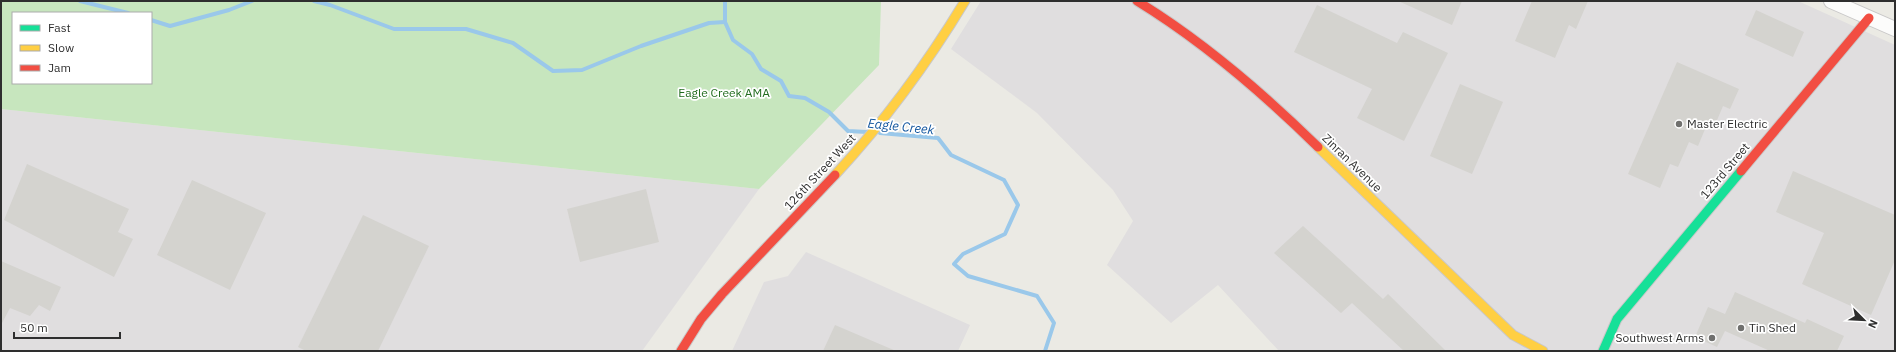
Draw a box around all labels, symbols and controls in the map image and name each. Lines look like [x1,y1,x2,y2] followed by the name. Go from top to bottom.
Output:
[12,12,152,84] legend
[48,20,71,35] text: Fast
[48,40,74,55] text: Slow
[48,60,71,75] text: Jam
[678,85,770,100] park label: Eagle Creek AMA
[867,115,935,138] water label: Eagle Creek
[1687,116,1767,131] place label: Master Electric
[1674,119,1684,129] marker: Master Electric
[1319,130,1386,195] street label: Zinran Avenue
[781,131,859,213] street label: 126th Street West
[1697,140,1752,202] street label: 123rd Street
[1844,300,1884,340] north arrow
[14,314,120,340] scale bar
[1865,318,1881,331] text: N
[20,320,48,335] text: 50 m
[1749,320,1796,335] place label: Tin Shed
[1736,323,1746,333] marker: Tin Shed
[1616,330,1704,345] place label: Southwest Arms
[1707,333,1717,343] marker: Southwest Arms

